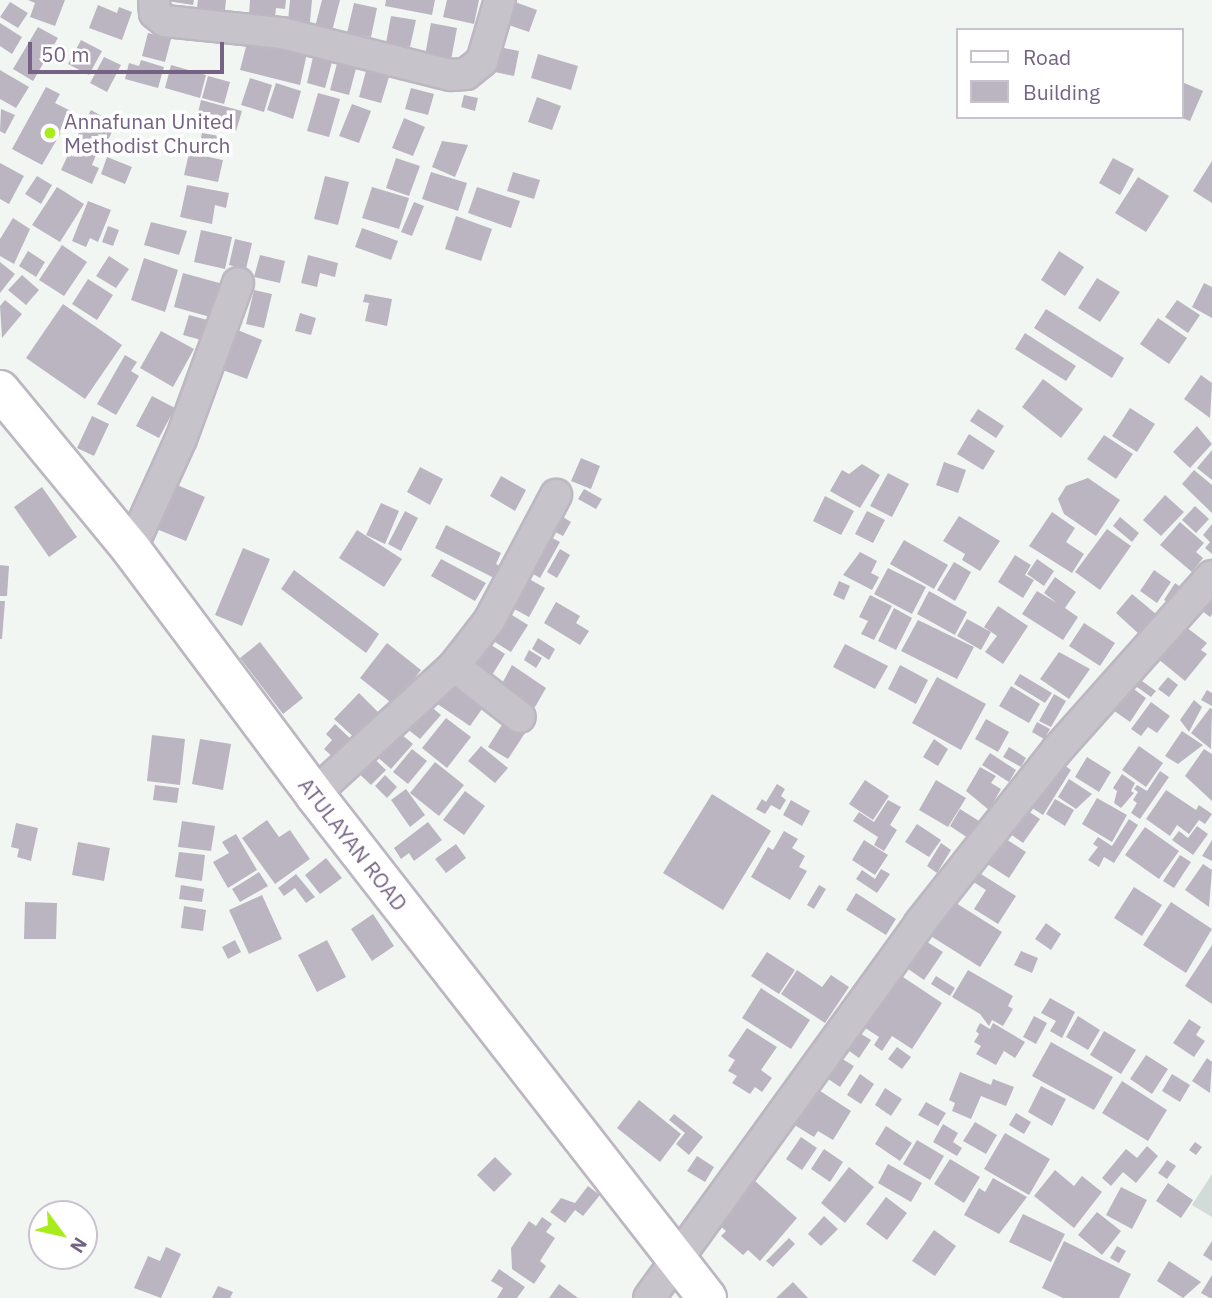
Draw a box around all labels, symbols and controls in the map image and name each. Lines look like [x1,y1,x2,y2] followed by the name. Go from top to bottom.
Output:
[32,28,228,72] scale bar
[956,28,1184,119] legend
[41,40,90,68] text: 50 m
[1023,43,1071,71] text: Road
[1023,78,1100,106] text: Building
[64,108,234,158] place label: Annafunan United Methodist Church
[42,125,58,141] marker: Annafunan United Methodist Church
[293,773,413,915] street label: ATULAYAN ROAD
[28,1200,98,1270] north arrow
[65,1233,93,1258] text: N

